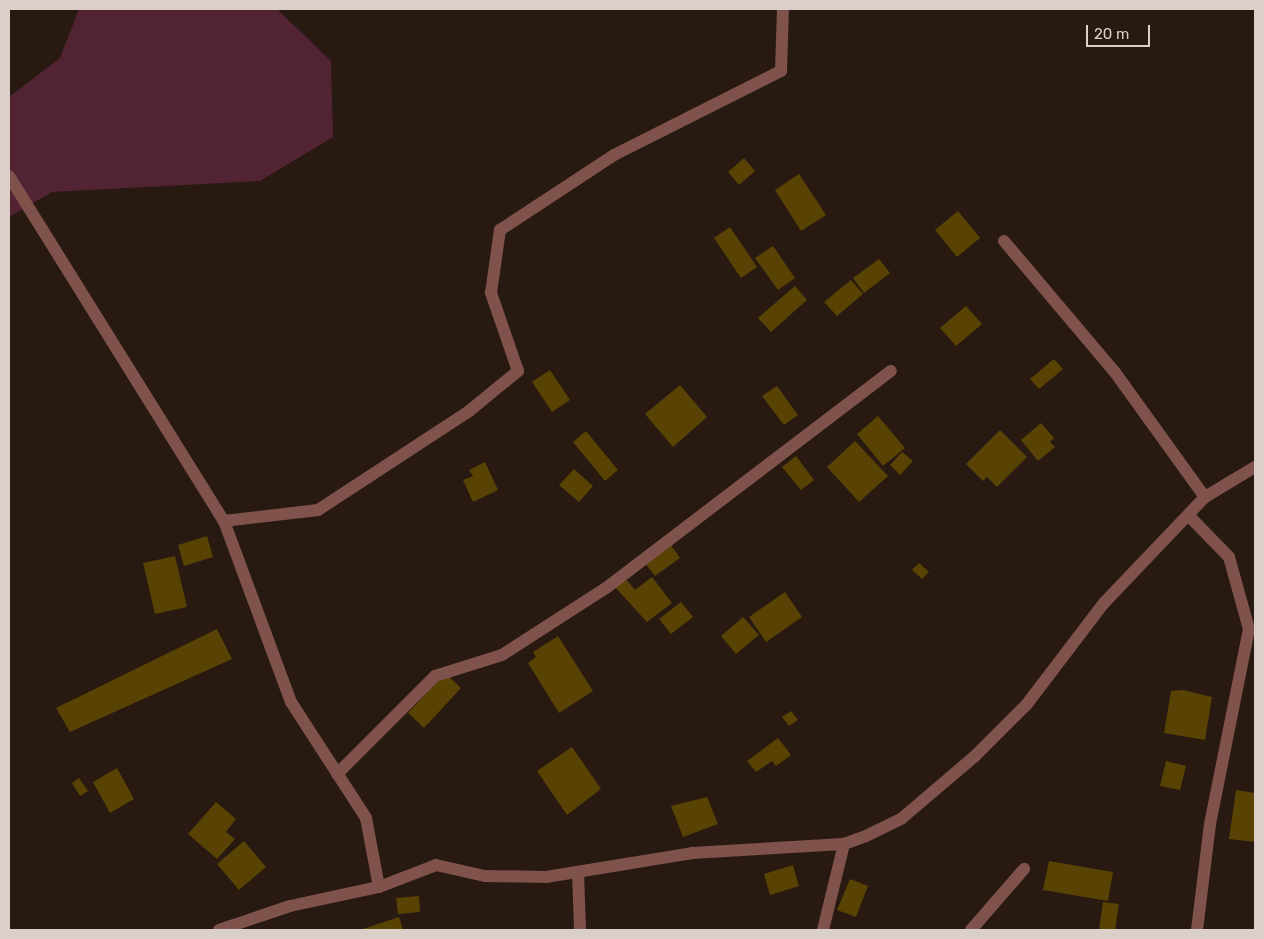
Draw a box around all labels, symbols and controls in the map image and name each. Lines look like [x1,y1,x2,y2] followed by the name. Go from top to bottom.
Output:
[1089,15,1153,47] scale bar
[1094,25,1129,43] text: 20 m

